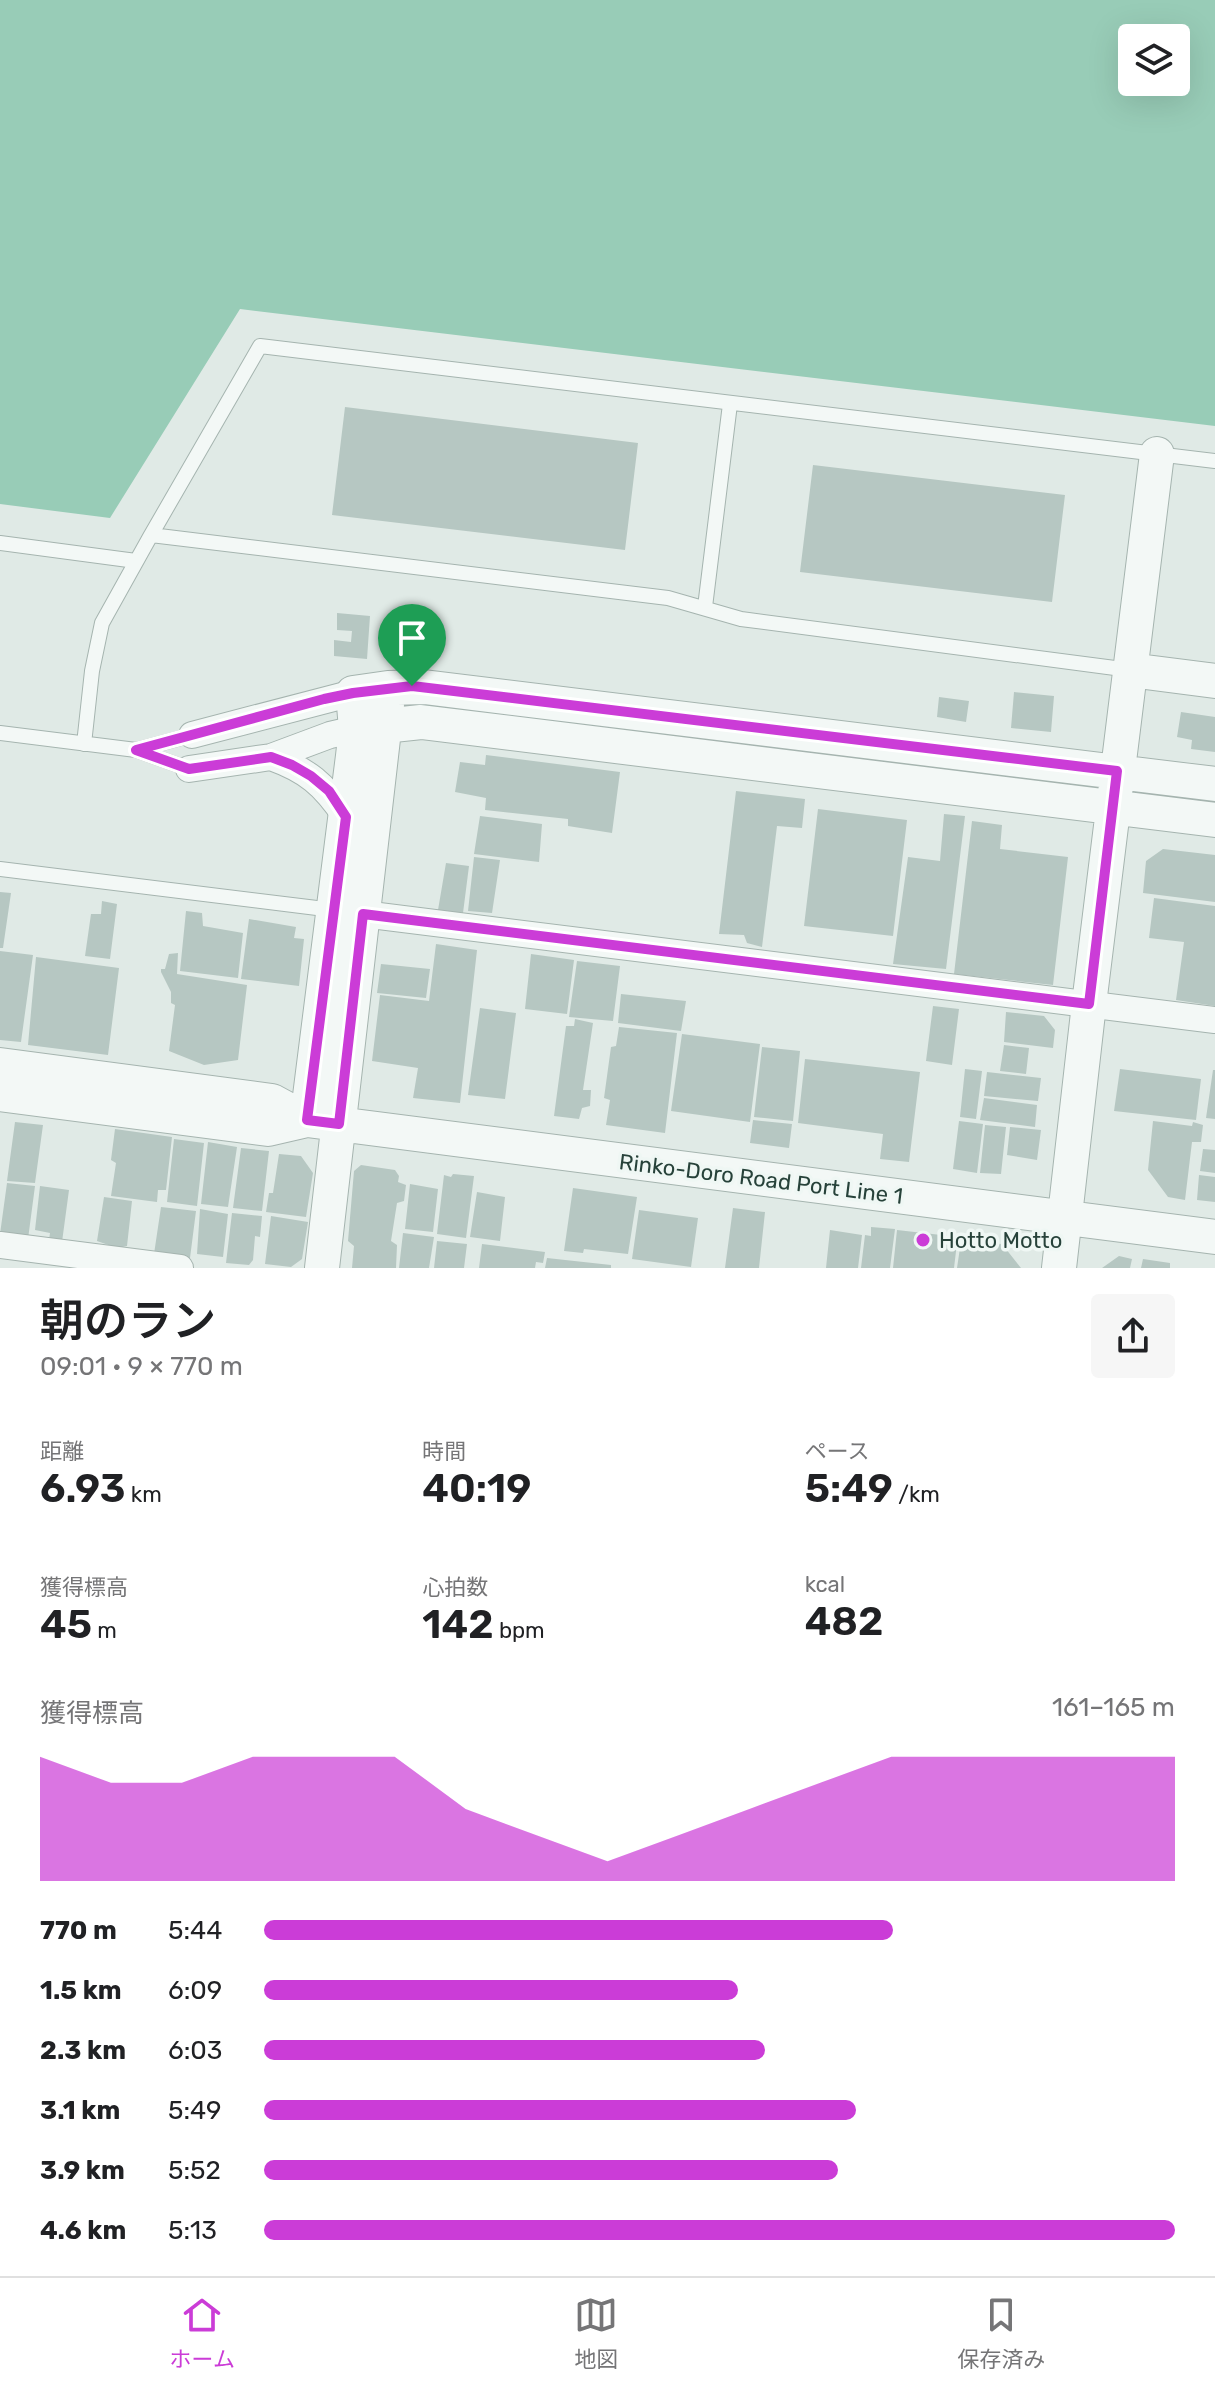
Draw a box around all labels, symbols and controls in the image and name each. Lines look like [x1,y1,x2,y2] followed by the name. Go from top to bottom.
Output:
[1118,24,1190,96] map controls
[1118,24,1190,96] button: layers
[378,604,446,686] pin
[390,616,434,660] icon: arrive
[618,1148,904,1210] street label: Rinko-Doro Road Port Line 1
[939,1227,1062,1254] place label: Hotto Motto
[914,1231,932,1249] marker: Hotto Motto
[1091,1294,1175,1378] button: share
[40,1295,216,1347] text: 朝のラン
[40,1351,243,1382] text: 09:01 · 9 × 770 m
[40,1438,84,1465] text: 距離
[422,1438,466,1465] text: 時間
[805,1438,870,1465] text: ペース
[40,1465,125,1512] text: 6.93
[422,1465,531,1512] text: 40:19
[805,1465,893,1512] text: 5:49
[125,1481,162,1508] text: km
[893,1481,940,1508] text: /km
[805,1571,845,1598] text: kcal
[40,1574,128,1601] text: 獲得標高
[422,1574,488,1601] text: 心拍数
[805,1598,883,1645] text: 482
[40,1601,92,1648] text: 45
[422,1601,494,1648] text: 142
[92,1617,117,1644] text: m
[494,1617,545,1644] text: bpm
[1052,1692,1175,1723] text: 161–165 m
[40,1698,144,1729] text: 獲得標高
[40,1915,117,1946] text: 770 m
[168,1915,222,1946] text: 5:44
[40,1975,122,2006] text: 1.5 km
[168,1975,222,2006] text: 6:09
[40,2035,126,2066] text: 2.3 km
[168,2035,222,2066] text: 6:03
[40,2095,120,2126] text: 3.1 km
[168,2095,221,2126] text: 5:49
[40,2155,125,2186] text: 3.9 km
[168,2155,221,2186] text: 5:52
[40,2215,126,2246] text: 4.6 km
[168,2215,217,2246] text: 5:13
[170,2293,235,2373] tab: ホーム
[574,2293,618,2373] tab: 地図
[957,2293,1045,2373] tab: 保存済み

